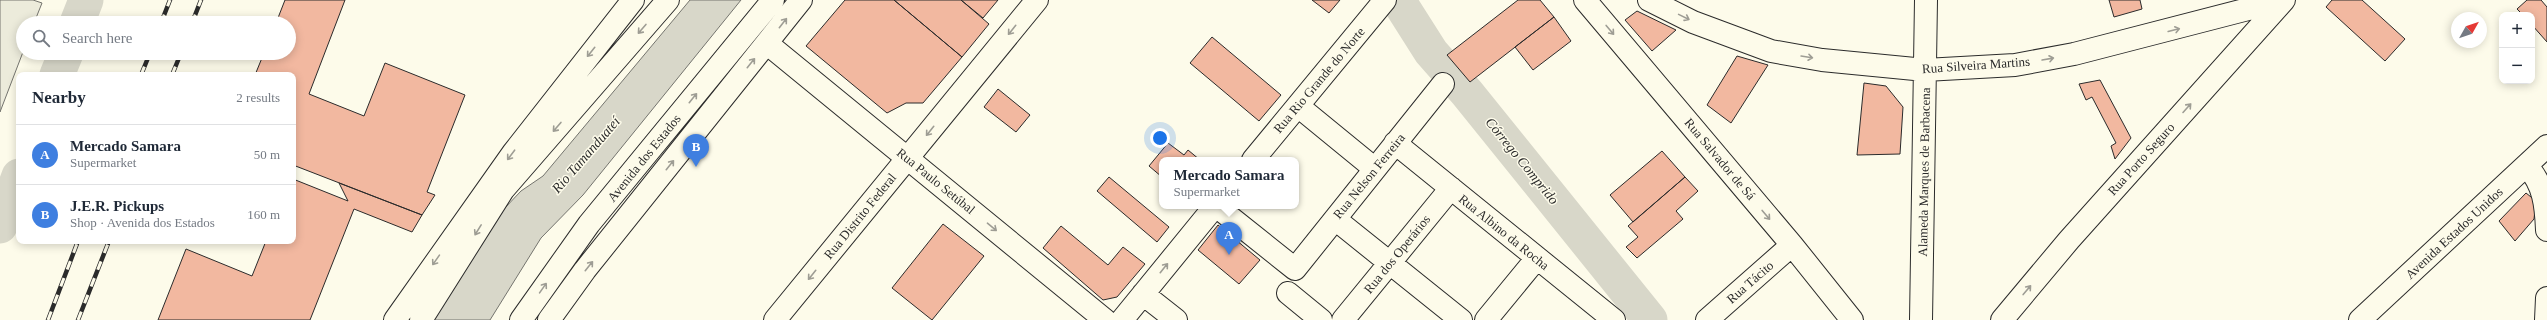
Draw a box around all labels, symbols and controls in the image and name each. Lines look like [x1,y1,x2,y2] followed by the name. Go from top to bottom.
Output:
[2451,12,2487,48] north arrow
[2499,12,2535,84] map controls
[2499,12,2535,48] button: +
[1678,14,1690,21] one-way arrow
[16,16,296,60] search box
[779,17,788,28] one-way arrow
[638,24,647,35] one-way arrow
[1270,24,1368,136] street label: Rua Rio Grande do Norte
[1606,24,1615,35] one-way arrow
[1008,25,1017,36] one-way arrow
[2168,25,2181,33] one-way arrow
[30,27,52,49] icon: search
[62,30,132,46] text: Search here
[587,47,596,58] one-way arrow
[2499,48,2535,84] button: −
[1800,53,1813,61] one-way arrow
[1921,54,2031,76] street label: Rua Silveira Martins
[2041,55,2054,63] one-way arrow
[747,58,756,69] one-way arrow
[1915,87,1933,257] street label: Alameda Marques de Barbacena
[32,88,86,107] text: Nearby
[236,90,280,105] text: 2 results
[688,93,697,104] one-way arrow
[2182,103,2191,113] one-way arrow
[604,111,684,205] street label: Avenida dos Estados
[548,113,624,197] water label: Rio Tamanduateí
[1482,115,1562,207] water label: Córrego Comprido
[1681,115,1759,203] street label: Rua Salvador de Sá
[2104,120,2178,198] street label: Rua Porto Seguro
[553,122,562,132] one-way arrow
[926,125,934,136] one-way arrow
[1150,128,1170,148] your location
[1330,130,1408,222] street label: Rua Nelson Ferreira
[683,134,709,167] pin: B
[70,138,181,154] text: Mercado Samara
[894,145,978,217] street label: Rua Paulo Setúbal
[40,147,50,162] text: A
[254,147,280,162] text: 50 m
[507,149,515,160] one-way arrow
[70,155,136,170] text: Supermarket
[1159,157,1299,209] popup
[666,159,674,170] one-way arrow
[1174,167,1284,183] text: Mercado Samara
[821,170,899,262] street label: Rua Distrito Federal
[1174,184,1240,199] text: Supermarket
[2402,184,2506,282] street label: Avenida Estados Unidos
[1456,191,1552,273] street label: Rua Albino da Rocha
[70,198,164,214] text: J.E.R. Pickups
[41,207,49,222] text: B
[247,207,280,222] text: 160 m
[1762,209,1771,220] one-way arrow
[1361,212,1433,296] street label: Rua dos Operários
[70,215,215,230] text: Shop · Avenida dos Estados
[1216,222,1242,255] pin: A
[987,223,998,231] one-way arrow
[473,224,481,236] one-way arrow
[432,255,440,266] one-way arrow
[1724,258,1776,306] street label: Rua Tácito
[584,260,593,271] one-way arrow
[1160,263,1169,274] one-way arrow
[808,269,817,280] one-way arrow
[539,283,547,294] one-way arrow
[2023,285,2032,295] one-way arrow

